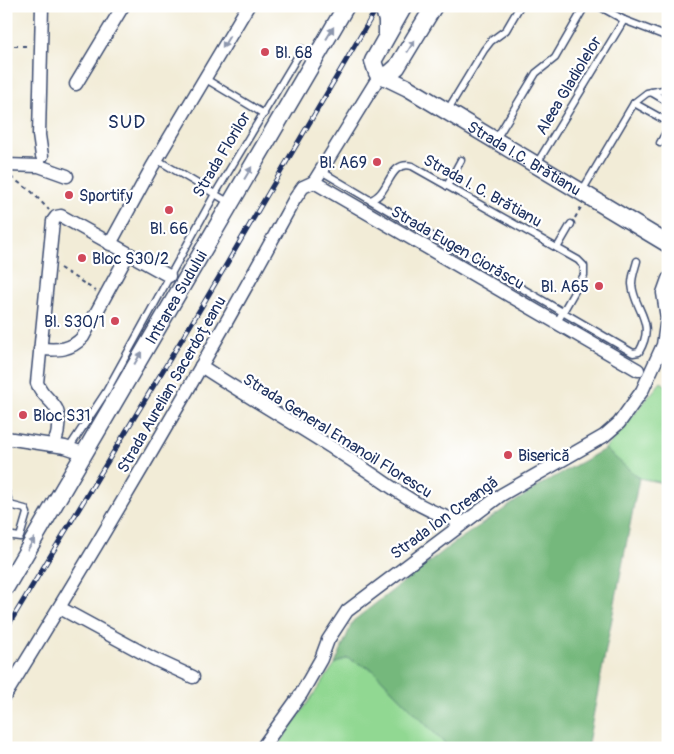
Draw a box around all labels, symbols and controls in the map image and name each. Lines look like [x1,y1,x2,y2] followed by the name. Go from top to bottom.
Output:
[326,27,335,40] one-way arrow
[532,32,606,139] street label: Aleea Gladiolelor
[221,36,230,49] one-way arrow
[406,39,415,52] one-way arrow
[275,43,312,63] place label: Bl. 68
[259,46,271,58] marker: Bl. 68
[188,108,255,201] street label: Strada Florilor
[108,110,146,134] district label: SUD
[463,117,584,200] street label: Strada I.C. Brătianu
[420,150,545,232] street label: Strada I. C. Brătianu
[319,153,367,173] place label: Bl. A69
[371,156,383,168] marker: Bl. A69
[243,167,252,180] one-way arrow
[79,186,133,206] place label: Sportify
[63,189,75,201] marker: Sportify
[387,202,528,294] street label: Strada Eugen Ciorăscu
[163,204,175,216] marker: Bl. 66
[150,219,188,239] place label: Bl. 66
[141,247,212,348] street label: Intrarea Sudului
[92,249,169,269] place label: Bloc S30/2
[76,252,88,264] marker: Bloc S30/2
[541,277,589,297] place label: Bl. A65
[593,280,605,292] marker: Bl. A65
[113,293,231,476] street label: Strada Aurelian Sacerdoțeanu
[44,312,105,332] place label: Bl. S30/1
[109,315,121,327] marker: Bl. S30/1
[134,352,143,365] one-way arrow
[239,369,436,502] street label: Strada General Emanoil Florescu
[33,406,91,426] place label: Bloc S31
[17,409,29,421] marker: Bloc S31
[518,446,570,466] place label: Biserică
[502,449,514,461] marker: Biserică
[387,472,502,564] street label: Strada Ion Creangă
[26,538,35,551] one-way arrow

